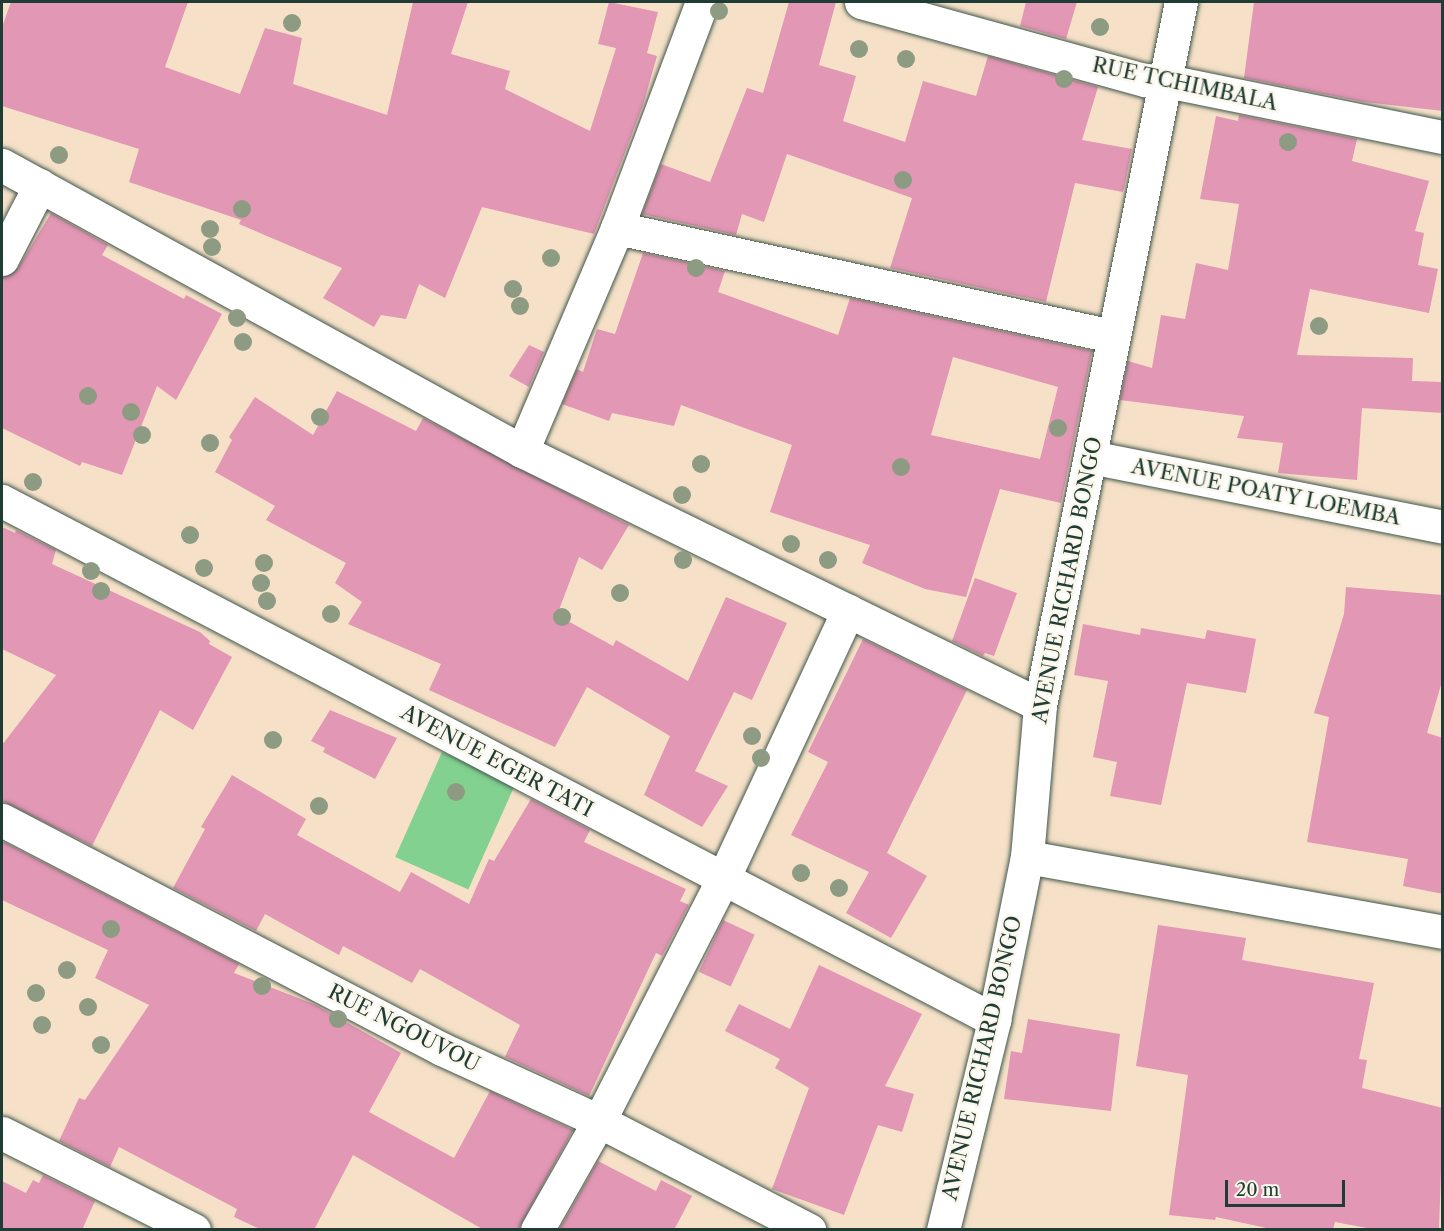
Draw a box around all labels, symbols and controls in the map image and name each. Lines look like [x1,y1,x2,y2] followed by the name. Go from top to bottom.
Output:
[1090,52,1280,116] street label: RUE TCHIMBALA
[1027,435,1107,725] street label: AVENUE RICHARD BONGO
[1129,453,1403,531] street label: AVENUE POATY LOEMBA
[396,699,598,823] street label: AVENUE EGER TATI
[937,913,1027,1203] street label: AVENUE RICHARD BONGO
[324,979,484,1077] street label: RUE NGOUVOU
[1228,1168,1348,1206] scale bar
[1236,1179,1279,1201] text: 20 m

